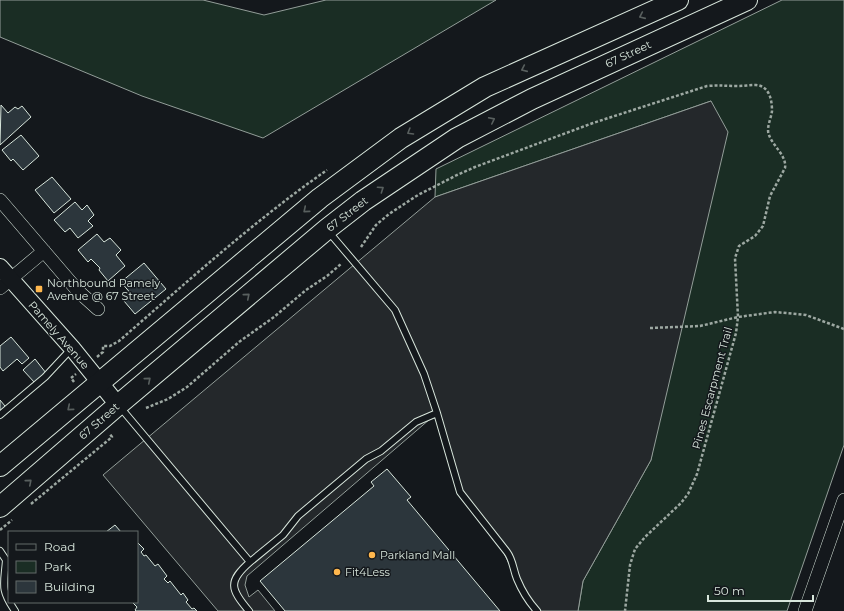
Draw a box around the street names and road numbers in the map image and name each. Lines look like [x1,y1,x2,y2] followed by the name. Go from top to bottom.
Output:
[603,37,654,71] street label: 67 Street
[323,193,371,235] street label: 67 Street
[26,298,93,372] street label: Pamely Avenue
[689,325,735,451] street label: Pines Escarpment Trail
[76,399,123,442] street label: 67 Street

